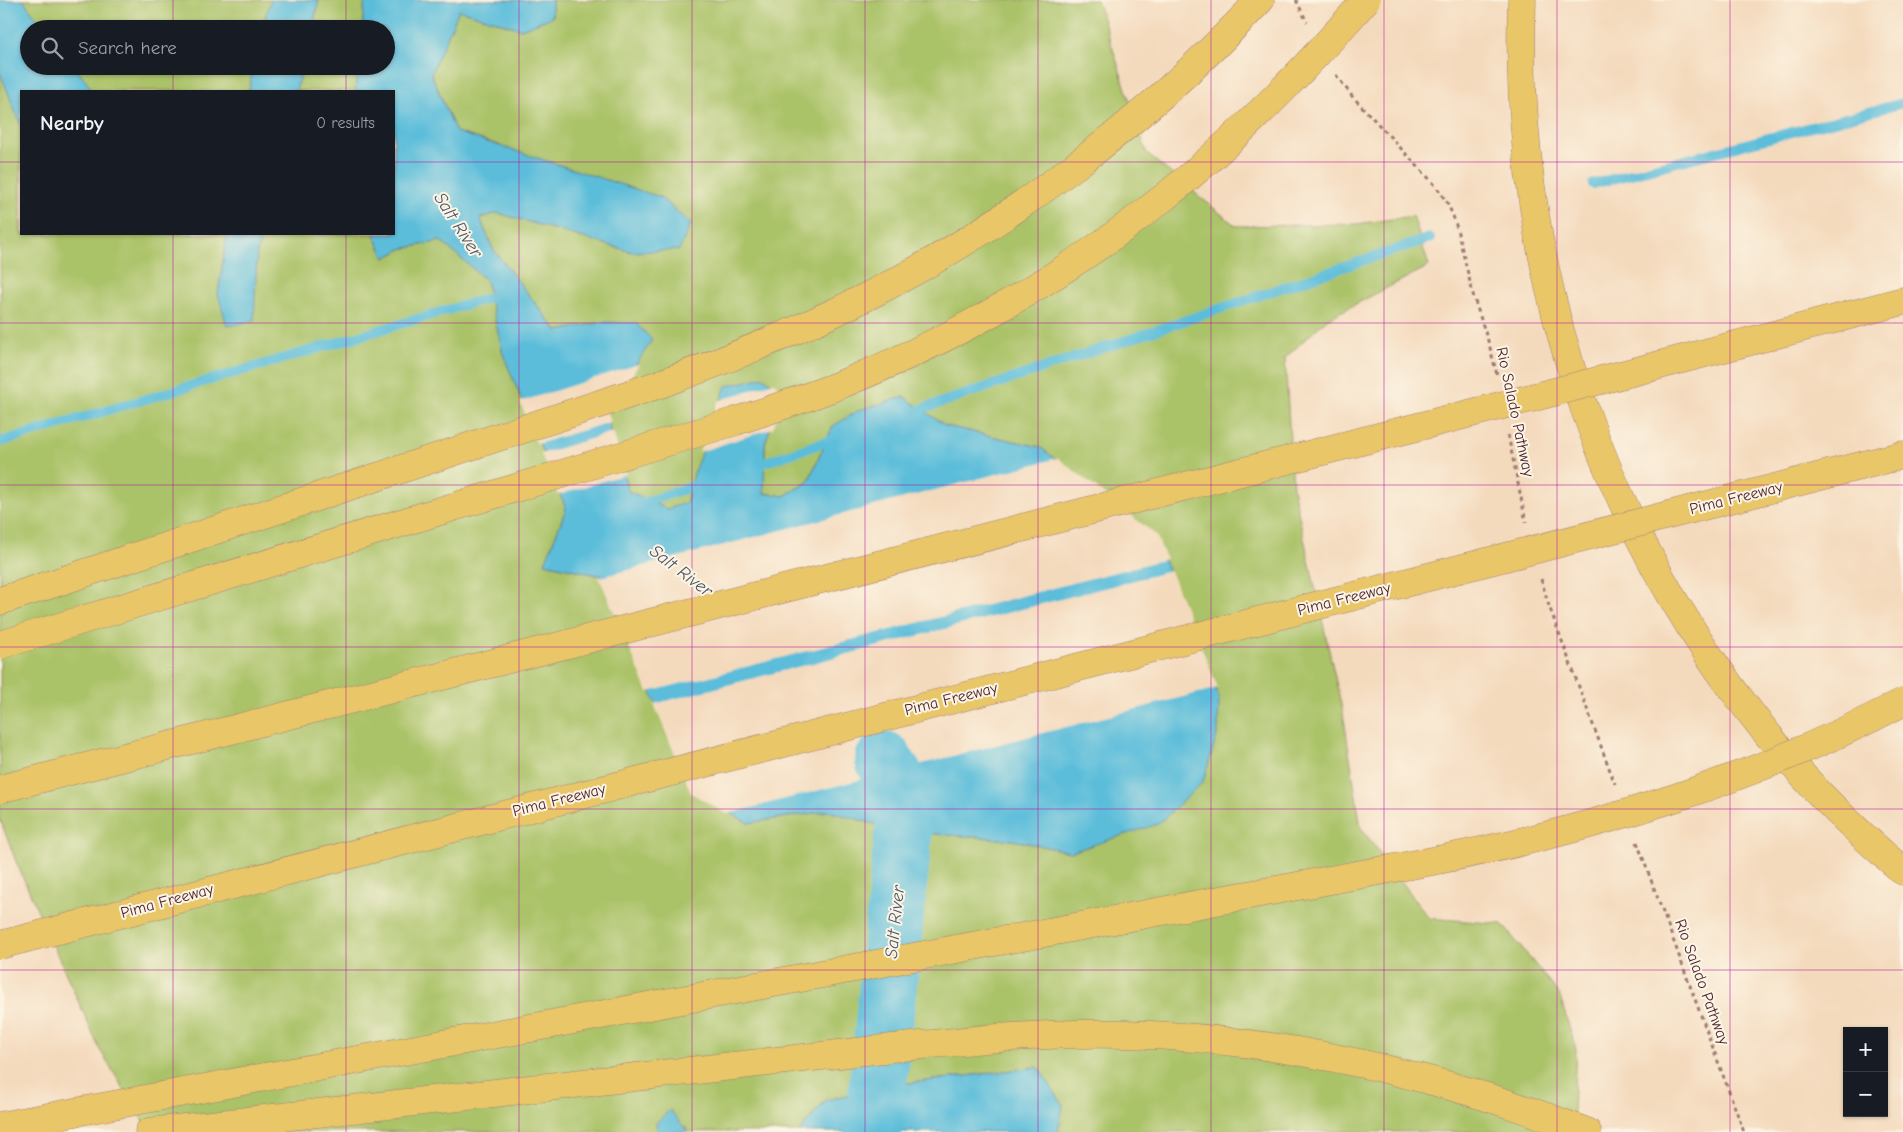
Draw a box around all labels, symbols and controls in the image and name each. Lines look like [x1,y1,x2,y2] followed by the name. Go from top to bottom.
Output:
[20,20,395,75] search box
[38,34,66,62] icon: search
[78,37,177,59] text: Search here
[40,111,104,135] text: Nearby
[316,114,375,132] text: 0 results
[429,189,487,262] water label: Salt River
[1492,345,1538,479] street label: Rio Salado Pathway
[1688,478,1785,518] street label: Pima Freeway
[645,541,717,602] water label: Salt River
[1296,579,1393,619] street label: Pima Freeway
[903,679,1000,719] street label: Pima Freeway
[511,780,608,820] street label: Pima Freeway
[119,880,216,922] street label: Pima Freeway
[881,884,909,960] water label: Salt River
[1671,917,1733,1048] street label: Rio Salado Pathway
[1843,1027,1888,1117] map controls
[1843,1027,1888,1072] button: +
[1843,1072,1888,1117] button: −

